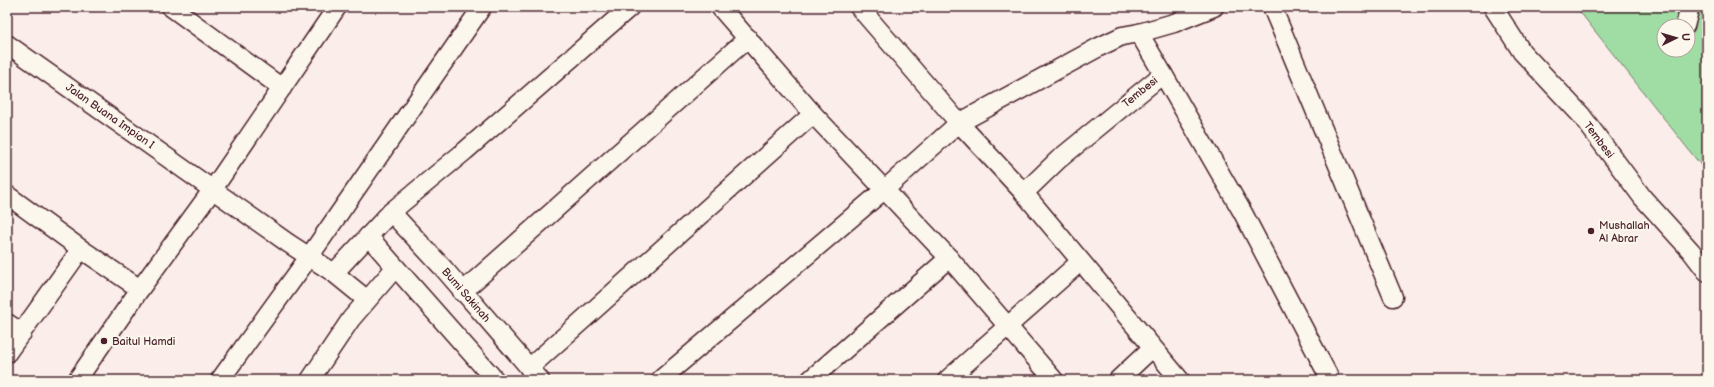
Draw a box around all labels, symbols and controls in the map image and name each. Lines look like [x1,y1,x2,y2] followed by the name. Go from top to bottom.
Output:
[1656,18,1696,58] north arrow
[1679,33,1692,42] text: U
[1120,74,1160,110] street label: Tembesi
[63,81,157,152] street label: Jalan Buana Impian I
[1581,119,1617,161] street label: Tembesi
[1599,219,1650,245] place label: Mushallah Al Abrar
[1586,226,1596,236] marker: Mushallah Al Abrar
[439,265,493,325] street label: Bumi Sakinah
[112,335,175,348] place label: Baitul Hamdi
[99,336,109,346] marker: Baitul Hamdi

